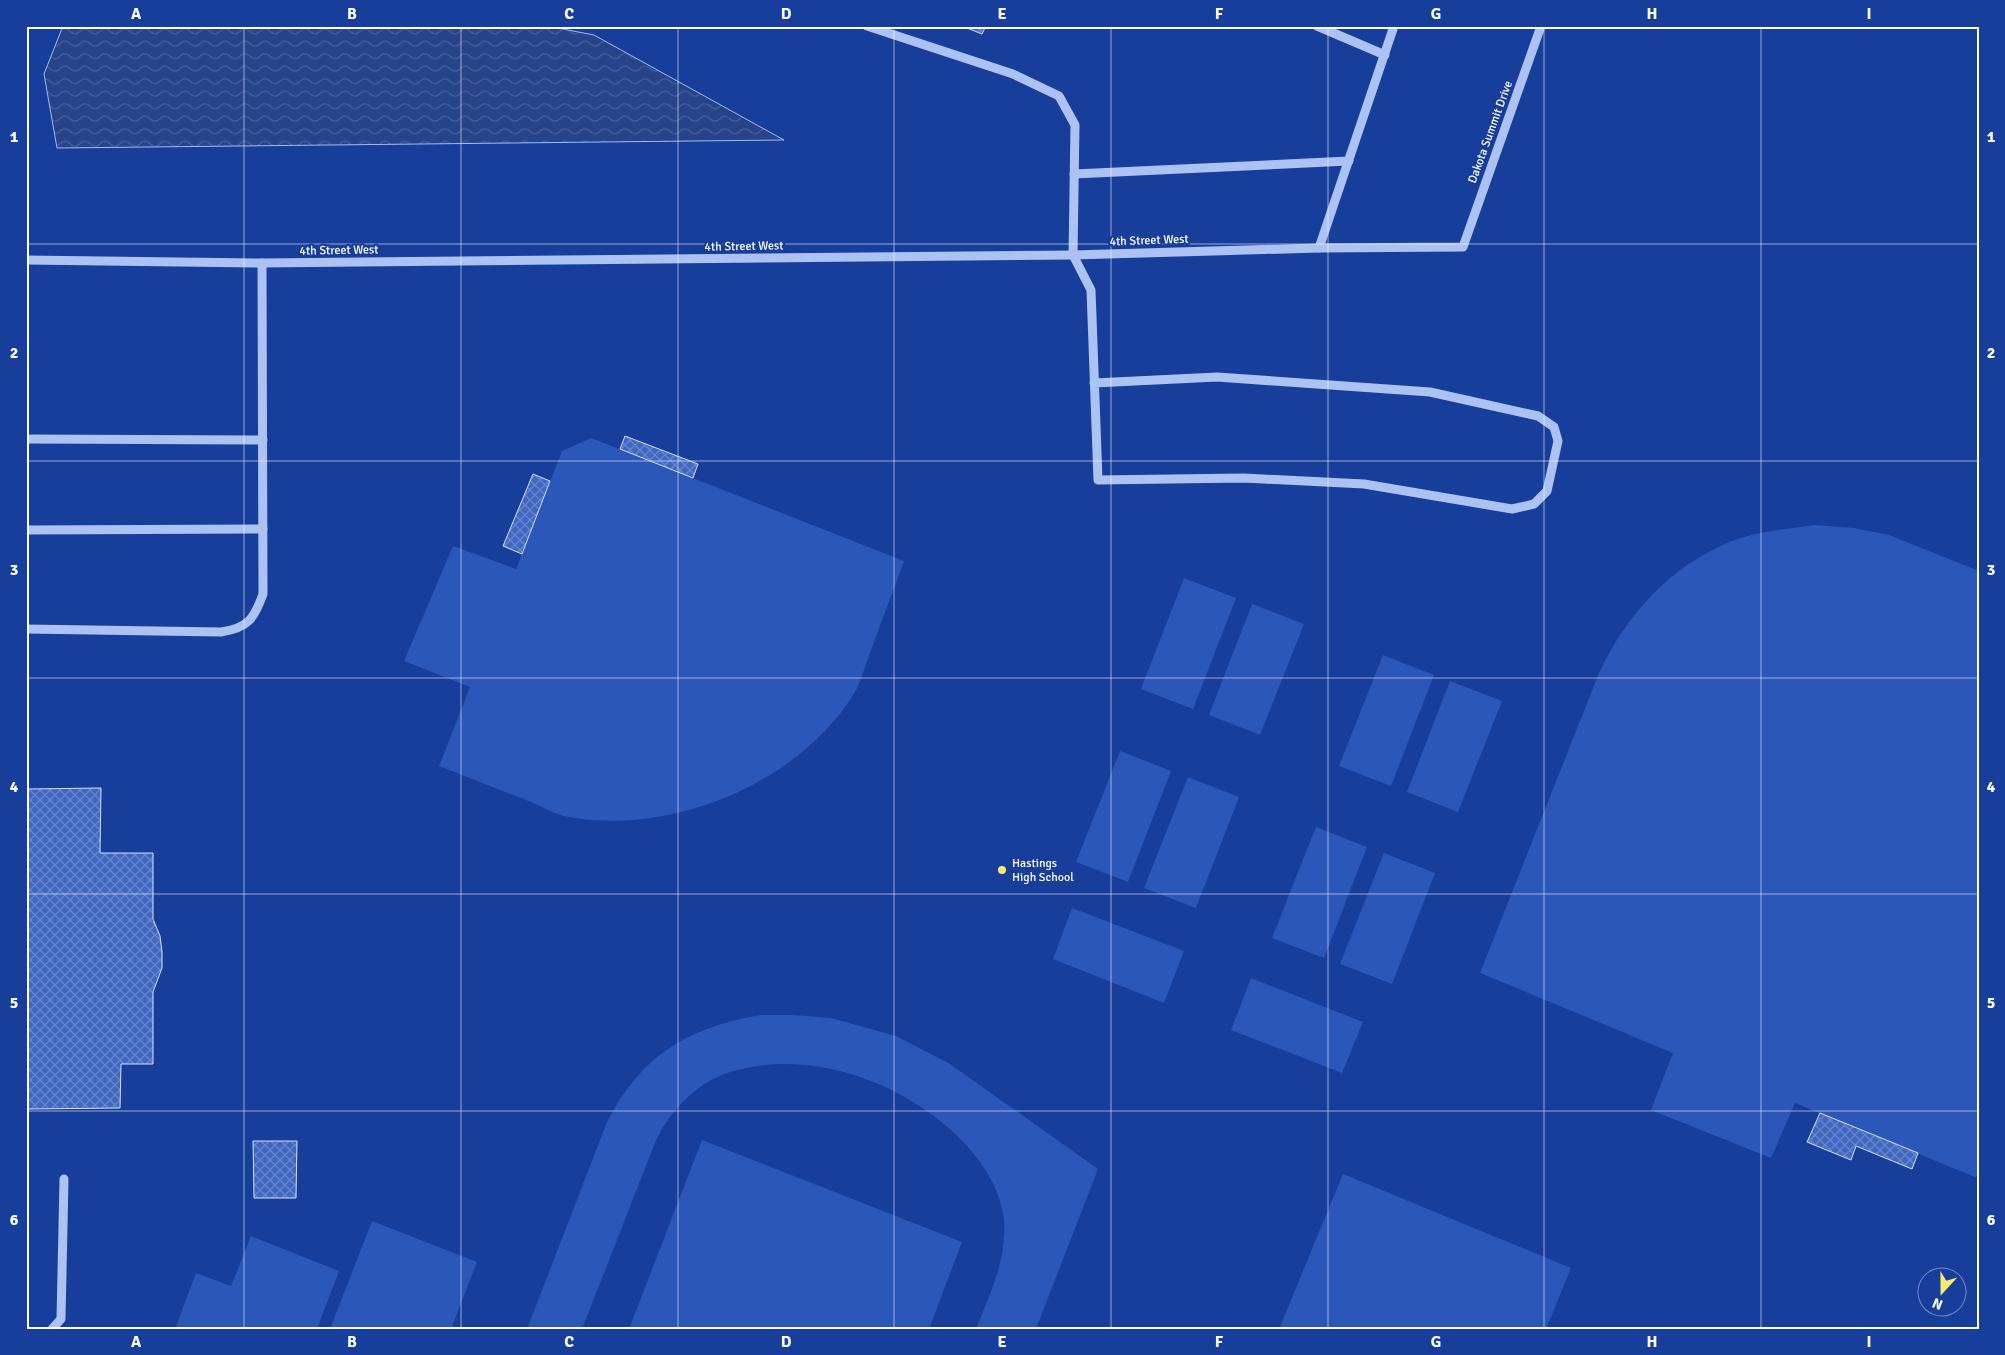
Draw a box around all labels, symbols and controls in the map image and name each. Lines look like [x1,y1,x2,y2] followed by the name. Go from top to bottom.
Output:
[131,4,142,24] text: A
[347,4,357,24] text: B
[564,4,574,24] text: C
[781,4,792,24] text: D
[997,4,1007,24] text: E
[1215,4,1224,24] text: F
[1431,4,1441,24] text: G
[1647,4,1657,24] text: H
[1866,4,1872,24] text: I
[1465,79,1516,185] street label: Dakota Summit Drive
[10,127,19,147] text: 1
[1987,127,1996,147] text: 1
[1109,232,1189,249] street label: 4th Street West
[704,238,784,255] street label: 4th Street West
[299,242,379,259] street label: 4th Street West
[10,343,18,363] text: 2
[1987,343,1995,363] text: 2
[10,560,18,580] text: 3
[1987,560,1995,580] text: 3
[10,777,19,797] text: 4
[1987,777,1996,797] text: 4
[1012,856,1074,885] place label: Hastings High School
[996,864,1008,876] marker: Hastings High School
[10,993,18,1013] text: 5
[1987,993,1995,1013] text: 5
[10,1210,19,1230] text: 6
[1987,1210,1996,1230] text: 6
[1918,1268,1968,1318] north arrow
[1930,1294,1945,1313] text: N
[131,1332,142,1352] text: A
[347,1332,357,1352] text: B
[564,1332,574,1352] text: C
[781,1332,792,1352] text: D
[997,1332,1007,1352] text: E
[1215,1332,1224,1352] text: F
[1431,1332,1441,1352] text: G
[1647,1332,1657,1352] text: H
[1866,1332,1872,1352] text: I

